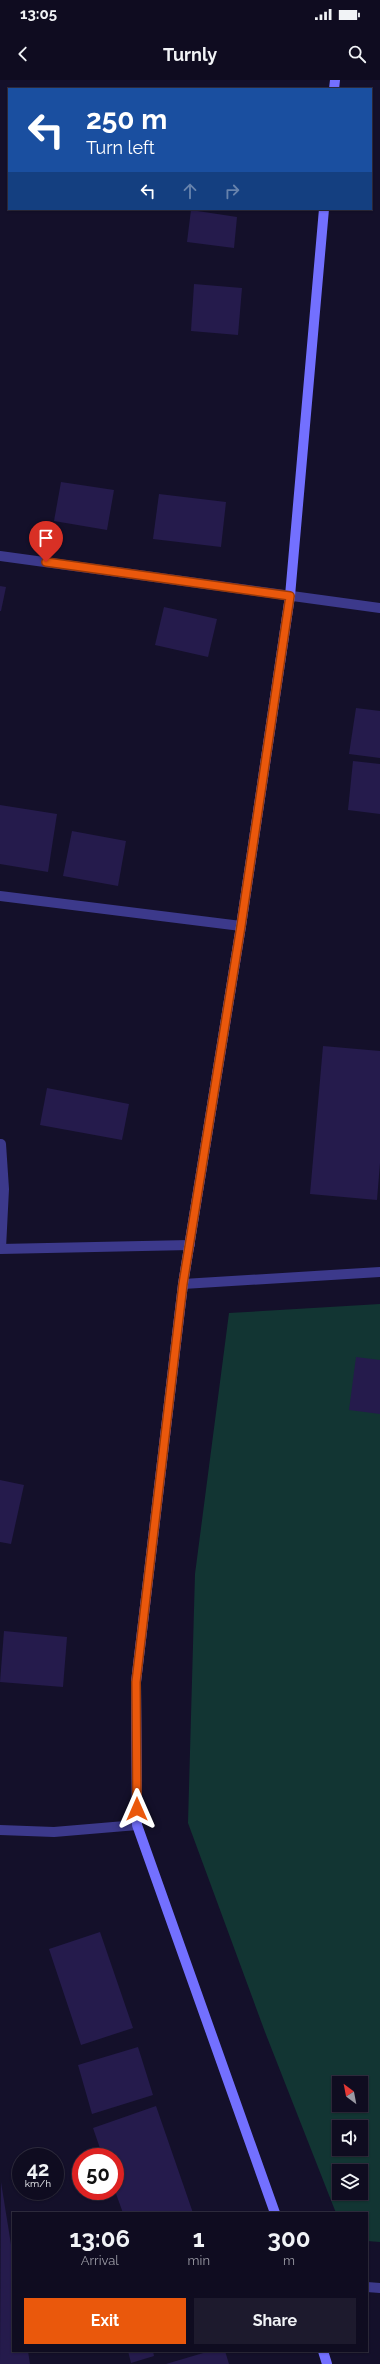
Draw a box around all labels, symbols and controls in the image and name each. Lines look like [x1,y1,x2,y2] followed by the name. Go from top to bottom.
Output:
[20,5,57,23] text: 13:05
[12,43,34,65] icon: back
[346,43,368,65] icon: search
[163,44,217,65] text: Turnly
[86,103,167,136] text: 250 m
[20,104,72,156] icon: left
[86,137,155,158] text: Turn left
[137,180,159,202] icon: left
[179,180,201,202] icon: ahead
[221,180,243,202] icon: right
[29,521,63,562] pin
[35,527,57,549] icon: arrive
[116,1788,158,1830] position arrow
[332,2076,368,2112] north arrow
[332,2076,368,2200] map controls
[332,2120,368,2156] button: sound
[72,2148,124,2200] speed limit sign: 50
[27,2157,49,2181] text: 42
[332,2164,368,2200] button: layers
[25,2178,51,2189] text: km/h
[70,2224,130,2253] text: 13:06
[193,2224,205,2253] text: 1
[268,2224,310,2253] text: 300
[81,2253,119,2268] text: Arrival
[188,2253,210,2268] text: min
[283,2253,295,2268] text: m
[24,2298,186,2344] button: Exit
[194,2298,356,2344] button: Share

